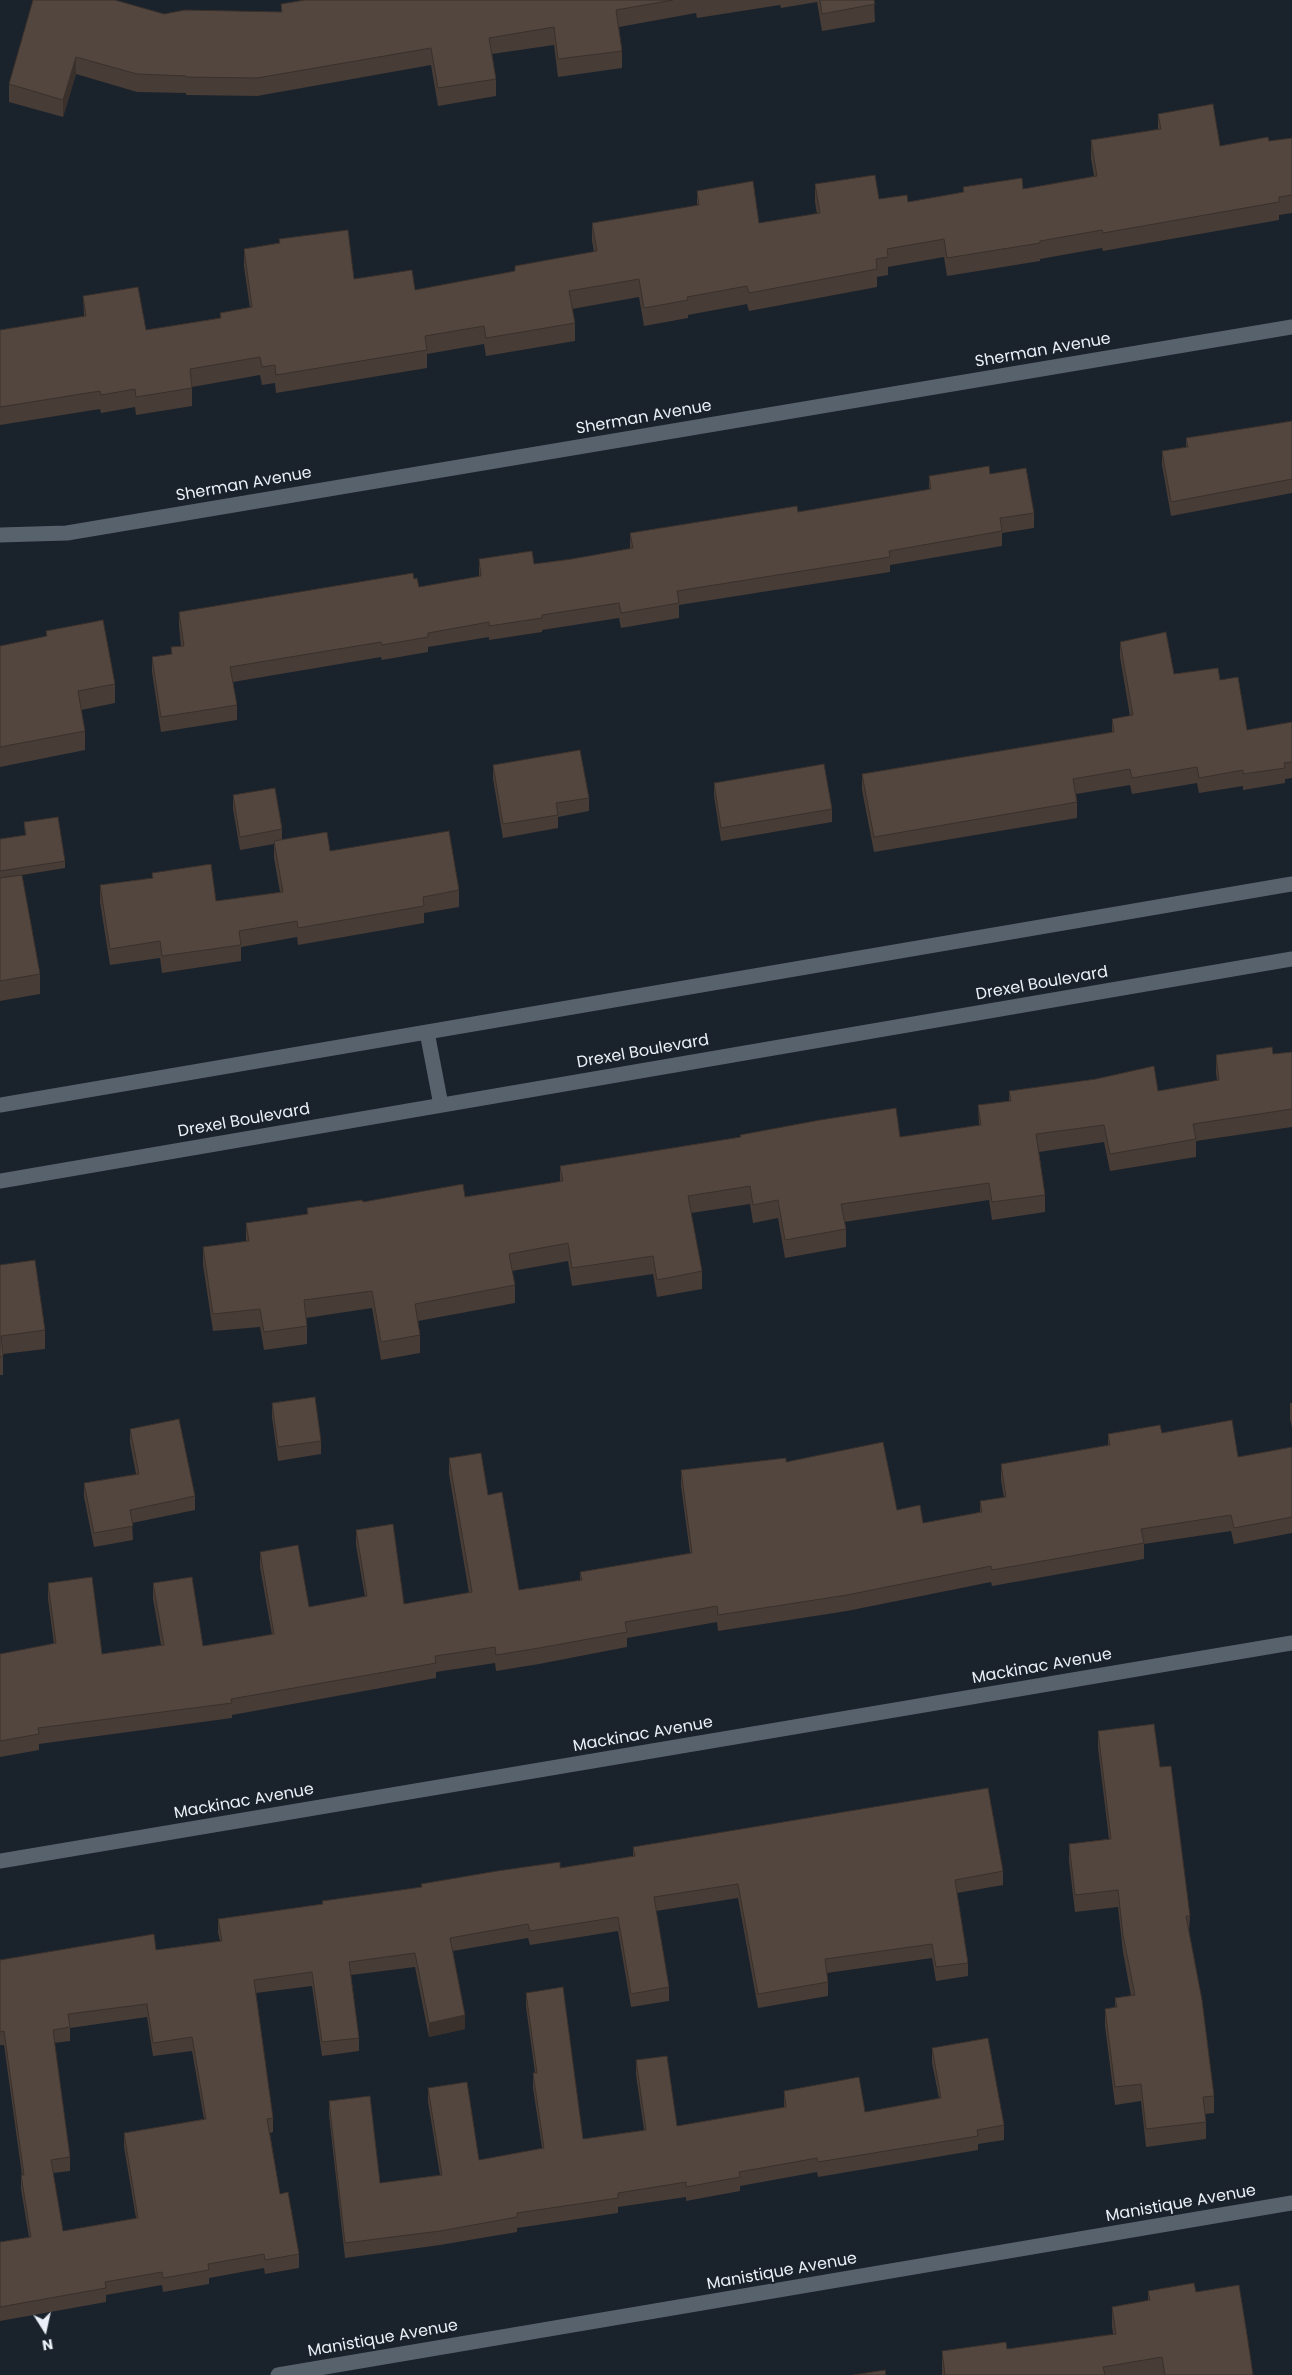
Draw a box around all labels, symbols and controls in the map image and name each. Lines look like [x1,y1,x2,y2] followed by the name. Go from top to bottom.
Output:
[974,330,1112,372] street label: Sherman Avenue
[575,397,713,439] street label: Sherman Avenue
[175,464,313,506] street label: Sherman Avenue
[974,963,1110,1005] street label: Drexel Boulevard
[575,1031,711,1073] street label: Drexel Boulevard
[176,1100,312,1142] street label: Drexel Boulevard
[971,1645,1113,1689] street label: Mackinac Avenue
[572,1713,714,1757] street label: Mackinac Avenue
[173,1780,315,1824] street label: Mackinac Avenue
[1104,2181,1258,2227] street label: Manistique Avenue
[705,2249,859,2295] street label: Manistique Avenue
[20,2305,70,2355] north arrow
[306,2316,460,2362] street label: Manistique Avenue
[41,2334,55,2356] text: N

